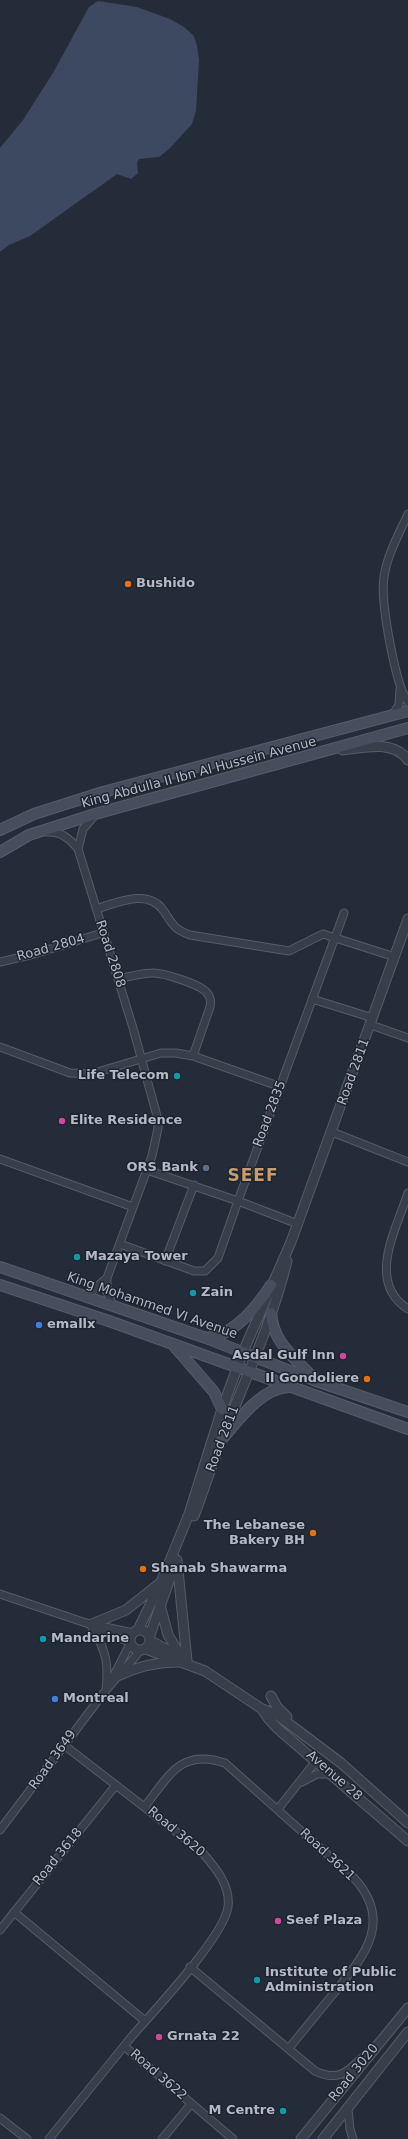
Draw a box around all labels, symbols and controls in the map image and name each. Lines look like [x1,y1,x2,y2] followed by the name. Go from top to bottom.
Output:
[136,576,195,592] place label: Bushido
[123,579,133,589] marker: Bushido
[80,734,318,812] street label: King Abdulla II Ibn Al Hussein Avenue
[92,918,128,990] street label: Road 2808
[15,931,87,965] street label: Road 2804
[335,1037,373,1107] street label: Road 2811
[78,1068,169,1084] place label: Life Telecom
[172,1071,182,1081] marker: Life Telecom
[250,1079,290,1149] street label: Road 2835
[70,1113,182,1129] place label: Elite Residence
[57,1116,67,1126] marker: Elite Residence
[126,1160,198,1176] place label: ORS Bank
[201,1163,211,1173] marker: ORS Bank
[227,1167,279,1187] district label: SEEF
[85,1249,188,1265] place label: Mazaya Tower
[72,1252,82,1262] marker: Mazaya Tower
[65,1269,239,1343] street label: King Mohammed VI Avenue
[201,1285,233,1301] place label: Zain
[188,1288,198,1298] marker: Zain
[47,1317,95,1333] place label: emallx
[34,1320,44,1330] marker: emallx
[232,1348,335,1364] place label: Asdal Gulf Inn
[338,1351,348,1361] marker: Asdal Gulf Inn
[265,1371,359,1387] place label: Il Gondoliere
[362,1374,372,1384] marker: Il Gondoliere
[203,1404,243,1474] street label: Road 2811
[204,1518,305,1549] place label: The Lebanese Bakery BH
[308,1528,318,1538] marker: The Lebanese Bakery BH
[151,1561,287,1577] place label: Shanab Shawarma
[138,1564,148,1574] marker: Shanab Shawarma
[51,1631,129,1647] place label: Mandarine
[38,1634,48,1644] marker: Mandarine
[63,1691,129,1707] place label: Montreal
[50,1694,60,1704] marker: Montreal
[26,1727,80,1793] street label: Road 3649
[303,1747,365,1805] street label: Avenue 28
[144,1804,208,1860] street label: Road 3620
[30,1825,86,1889] street label: Road 3618
[296,1825,358,1885] street label: Road 3621
[286,1913,362,1929] place label: Seef Plaza
[273,1916,283,1926] marker: Seef Plaza
[265,1965,396,1996] place label: Institute of Public Administration
[252,1975,262,1985] marker: Institute of Public Administration
[167,2029,240,2045] place label: Grnata 22
[154,2032,164,2042] marker: Grnata 22
[326,2041,382,2105] street label: Road 3020
[127,2046,189,2104] street label: Road 3622
[208,2103,275,2119] place label: M Centre
[278,2106,288,2116] marker: M Centre

